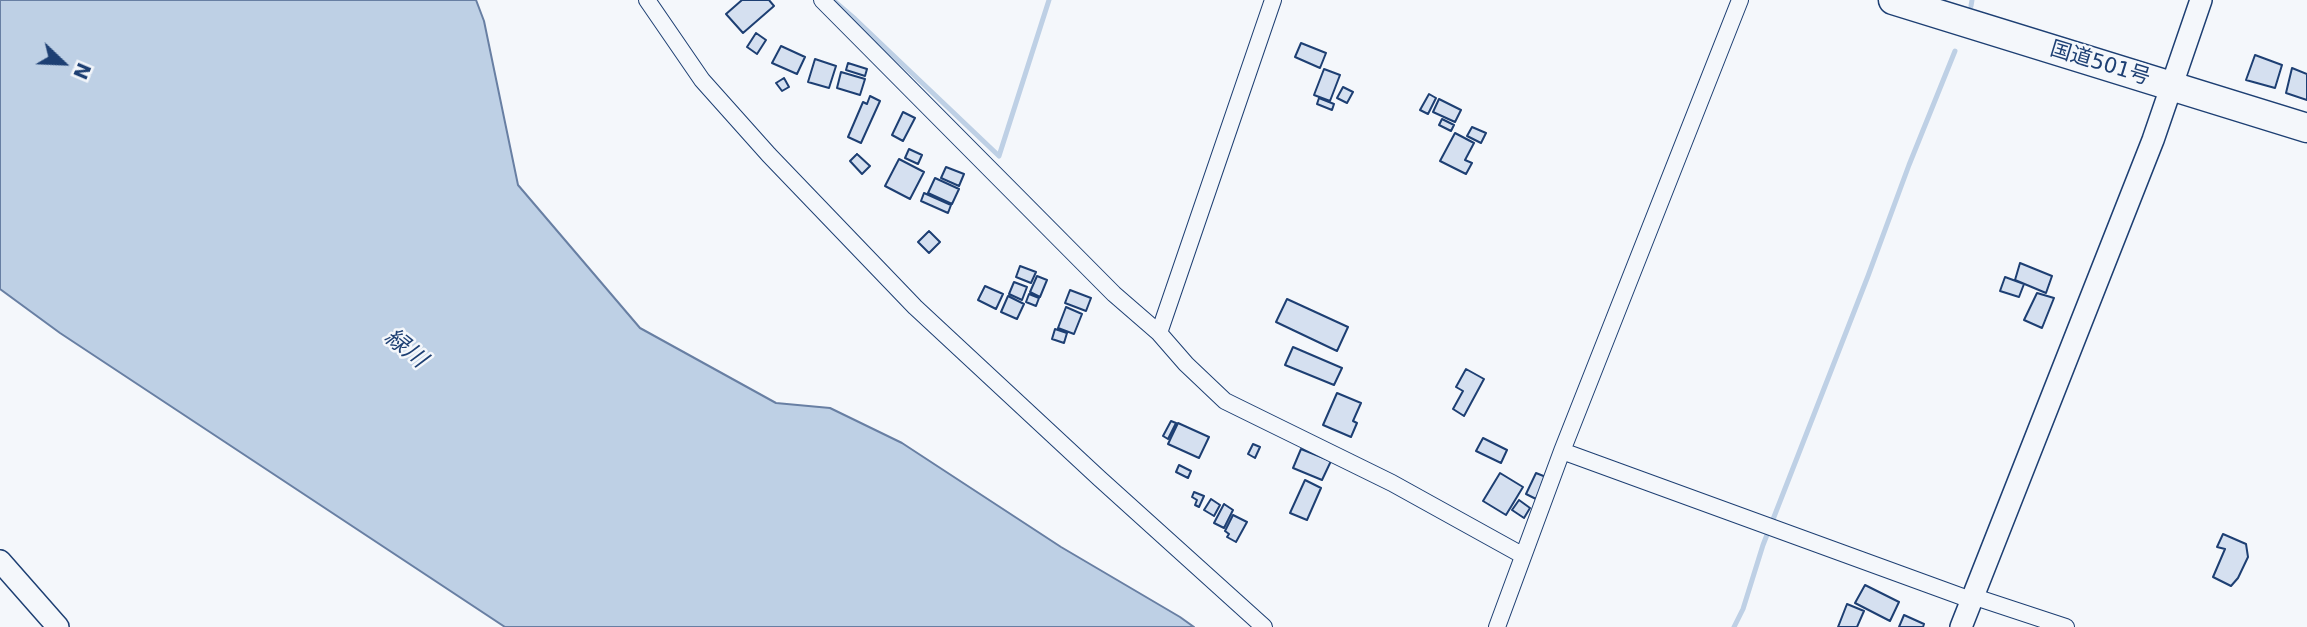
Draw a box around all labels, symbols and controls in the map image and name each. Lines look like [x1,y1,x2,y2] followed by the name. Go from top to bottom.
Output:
[28,28,98,98] north arrow
[2047,37,2153,91] street label: 国道501号
[69,60,96,83] text: N
[378,324,432,374] water label: 緑川

